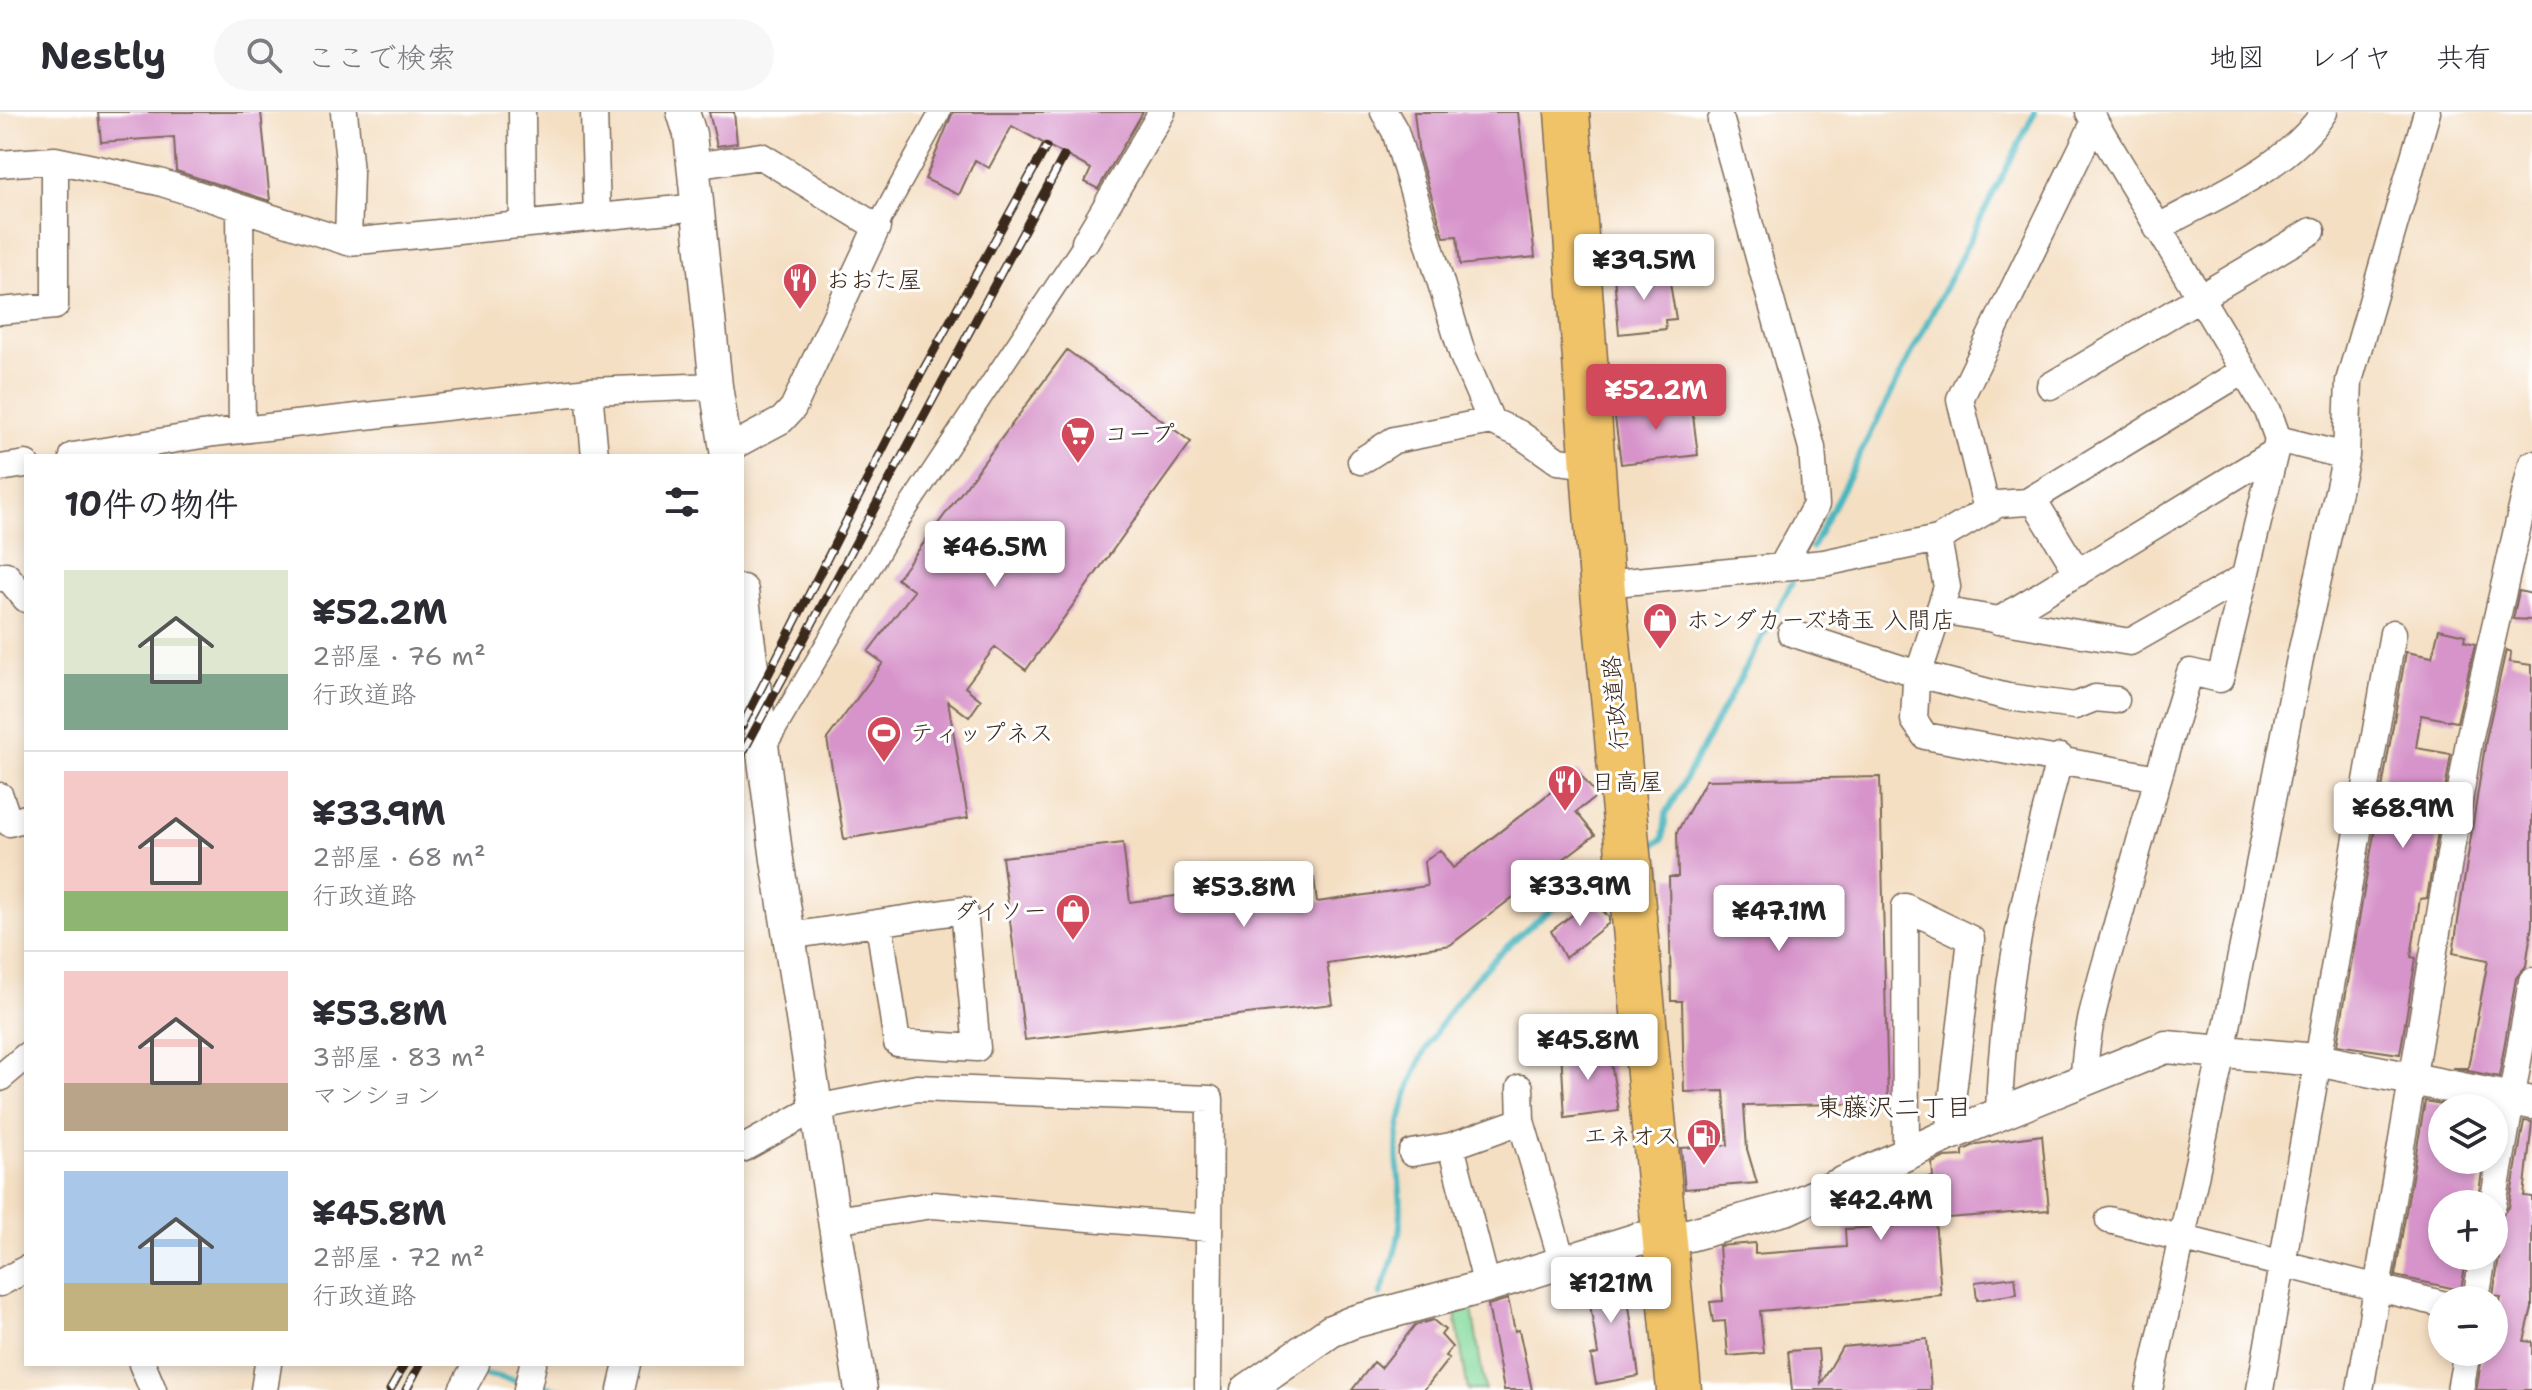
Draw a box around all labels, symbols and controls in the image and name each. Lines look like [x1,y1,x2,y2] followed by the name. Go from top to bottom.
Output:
[214,19,774,91] search box
[40,30,166,81] text: Nestly
[242,33,286,77] icon: search
[306,37,456,78] text: ここで検索
[2209,38,2265,76] text: 地図
[2309,38,2392,76] text: レイヤ
[2436,38,2492,76] text: 共有
[1579,234,1709,302] pin: ¥39.5M
[1592,242,1696,277] text: ¥39.5M
[781,261,819,311] restaurant icon: おおた屋
[826,264,922,296] place label: おおた屋
[1591,364,1721,432] pin: ¥52.2M
[1604,372,1708,407] text: ¥52.2M
[1059,415,1097,465] supermarket icon: コープ
[1104,418,1175,450] place label: コープ
[660,480,704,524] icon: filters
[64,481,238,527] text: 10件の物件
[930,521,1060,589] pin: ¥46.5M
[943,529,1047,564] text: ¥46.5M
[312,589,447,635] text: ¥52.2M
[1641,601,1679,651] shop icon: ホンダカーズ埼玉 入間店
[128,602,224,698] icon: home
[1686,604,1955,636] place label: ホンダカーズ埼玉 入間店
[312,638,486,673] text: 2部屋 · 76 m²
[1595,654,1635,752] street label: 行政道路
[312,676,416,711] text: 行政道路
[865,714,903,764] sports icon: ティップネス
[910,717,1054,749] place label: ティップネス
[1546,763,1584,813] restaurant icon: 日高屋
[1591,766,1663,798] place label: 日高屋
[2338,782,2468,850] pin: ¥68.9M
[312,790,446,836] text: ¥33.9M
[2352,790,2454,825] text: ¥68.9M
[128,803,224,899] icon: home
[312,839,486,874] text: 2部屋 · 68 m²
[1515,860,1645,928] pin: ¥33.9M
[1179,861,1309,929] pin: ¥53.8M
[1529,868,1631,903] text: ¥33.9M
[1192,869,1296,904] text: ¥53.8M
[312,877,416,912] text: 行政道路
[1714,885,1844,953] pin: ¥47.1M
[1054,892,1092,942] shop icon: ダイソー
[1732,893,1826,928] text: ¥47.1M
[953,895,1047,927] place label: ダイソー
[312,990,447,1036] text: ¥53.8M
[128,1003,224,1099] icon: home
[1523,1014,1653,1082] pin: ¥45.8M
[1537,1022,1639,1057] text: ¥45.8M
[312,1039,485,1074] text: 3部屋 · 83 m²
[312,1077,441,1112] text: マンション
[1816,1089,1972,1124] district label: 東藤沢二丁目
[2428,1094,2508,1366] map controls
[2428,1094,2508,1174] button: layers
[1685,1117,1723,1167] fuel station icon: エネオス
[1583,1120,1678,1152] place label: エネオス
[1816,1174,1946,1242] pin: ¥42.4M
[1829,1182,1933,1217] text: ¥42.4M
[312,1190,446,1236] text: ¥45.8M
[2428,1190,2508,1270] button: +
[128,1203,224,1299] icon: home
[312,1239,485,1274] text: 2部屋 · 72 m²
[1555,1257,1667,1325] pin: ¥121M
[1569,1265,1653,1300] text: ¥121M
[312,1277,416,1312] text: 行政道路
[2428,1286,2508,1366] button: −

